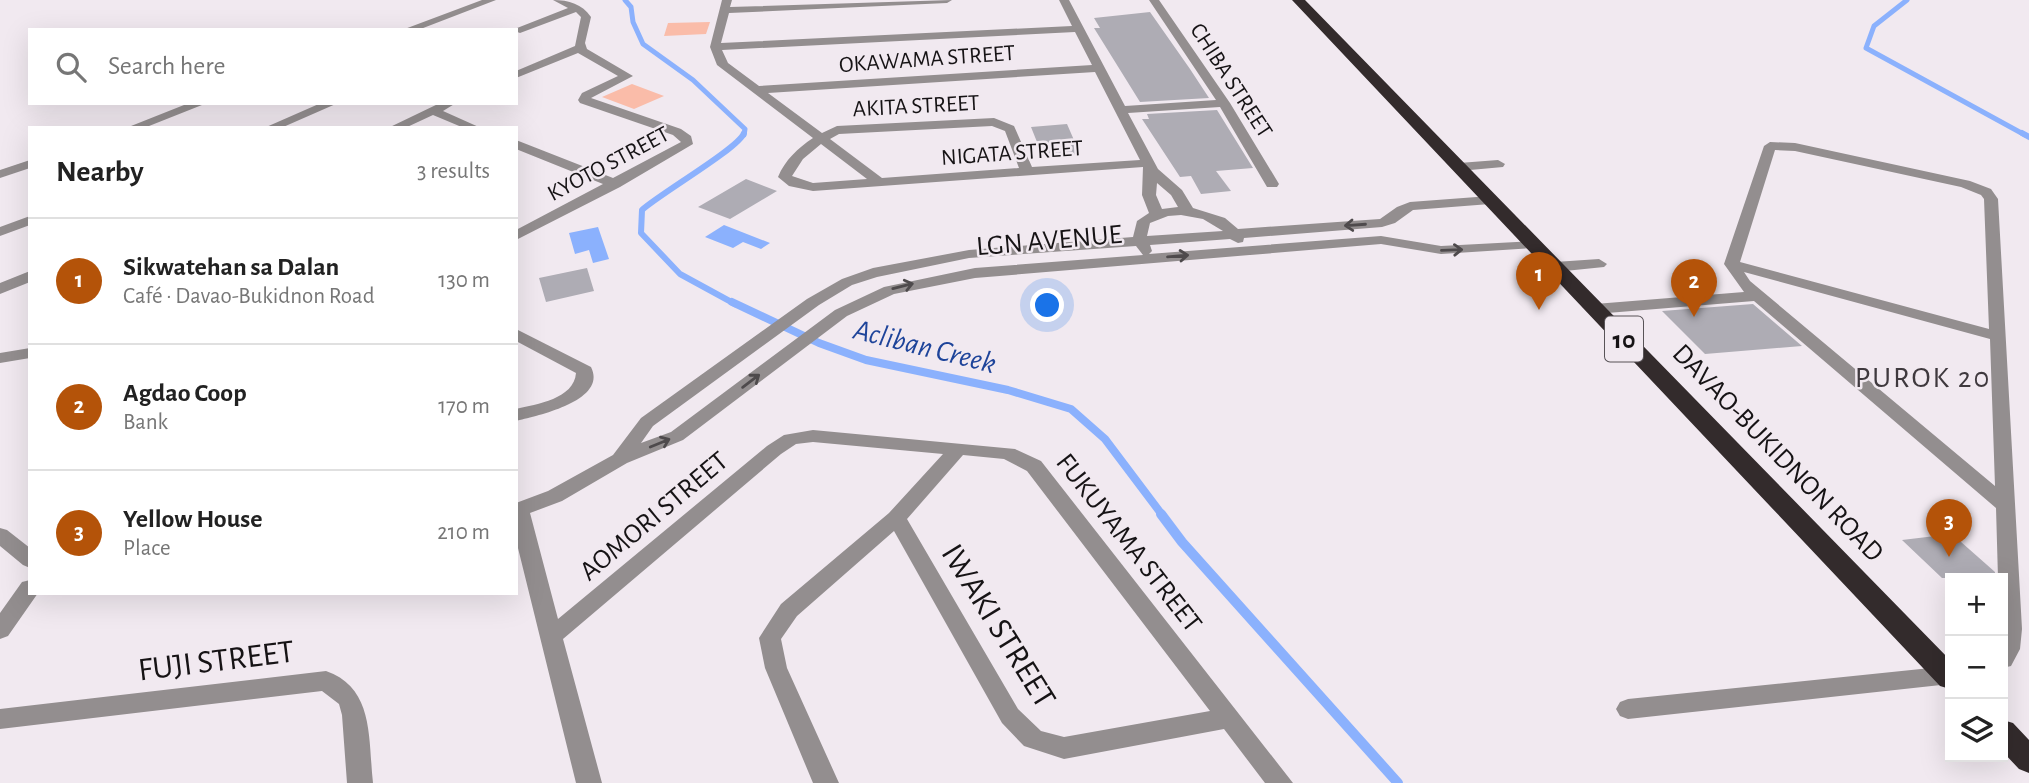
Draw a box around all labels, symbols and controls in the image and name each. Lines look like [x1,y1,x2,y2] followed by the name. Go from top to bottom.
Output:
[1185,20,1276,142] street label: CHIBA STREET
[28,28,518,105] search box
[838,42,1016,77] street label: OKAWAMA STREET
[52,48,90,86] icon: search
[108,53,226,79] text: Search here
[852,92,980,121] street label: AKITA STREET
[544,123,673,206] street label: KYOTO STREET
[940,137,1084,170] street label: NIGATA STREET
[56,157,144,187] text: Nearby
[417,160,490,183] text: 3 results
[1344,219,1367,232] one-way arrow
[975,221,1123,261] street label: LGN AVENUE
[1441,243,1464,256] one-way arrow
[1166,249,1188,262] one-way arrow
[1516,252,1562,310] pin: 1
[123,254,339,280] text: Sikwatehan sa Dalan
[1671,259,1717,317] pin: 2
[75,269,83,292] text: 1
[438,269,490,292] text: 130 m
[891,279,914,292] one-way arrow
[123,285,375,308] text: Café · Davao-Bukidnon Road
[1030,288,1064,322] your location
[850,315,999,379] water label: Acliban Creek
[1605,316,1643,362] road number: 10
[1667,339,1888,568] street label: DAVAO-BUKIDNON ROAD
[1855,363,1991,393] district label: PUROK 20
[741,374,760,388] one-way arrow
[123,380,247,406] text: Agdao Coop
[74,395,84,418] text: 2
[438,395,490,418] text: 170 m
[123,411,168,434] text: Bank
[648,436,670,449] one-way arrow
[575,447,734,586] street label: AOMORI STREET
[1050,449,1207,638] street label: FUKUYAMA STREET
[1926,499,1972,557] pin: 3
[123,506,262,532] text: Yellow House
[74,521,84,544] text: 3
[437,521,490,544] text: 210 m
[123,537,171,560] text: Place
[935,539,1061,714] street label: IWAKI STREET
[1945,573,2008,762] map controls
[1945,573,2008,636] button: +
[136,636,296,687] street label: FUJI STREET
[1945,636,2008,699] button: −
[1945,699,2008,762] button: layers

